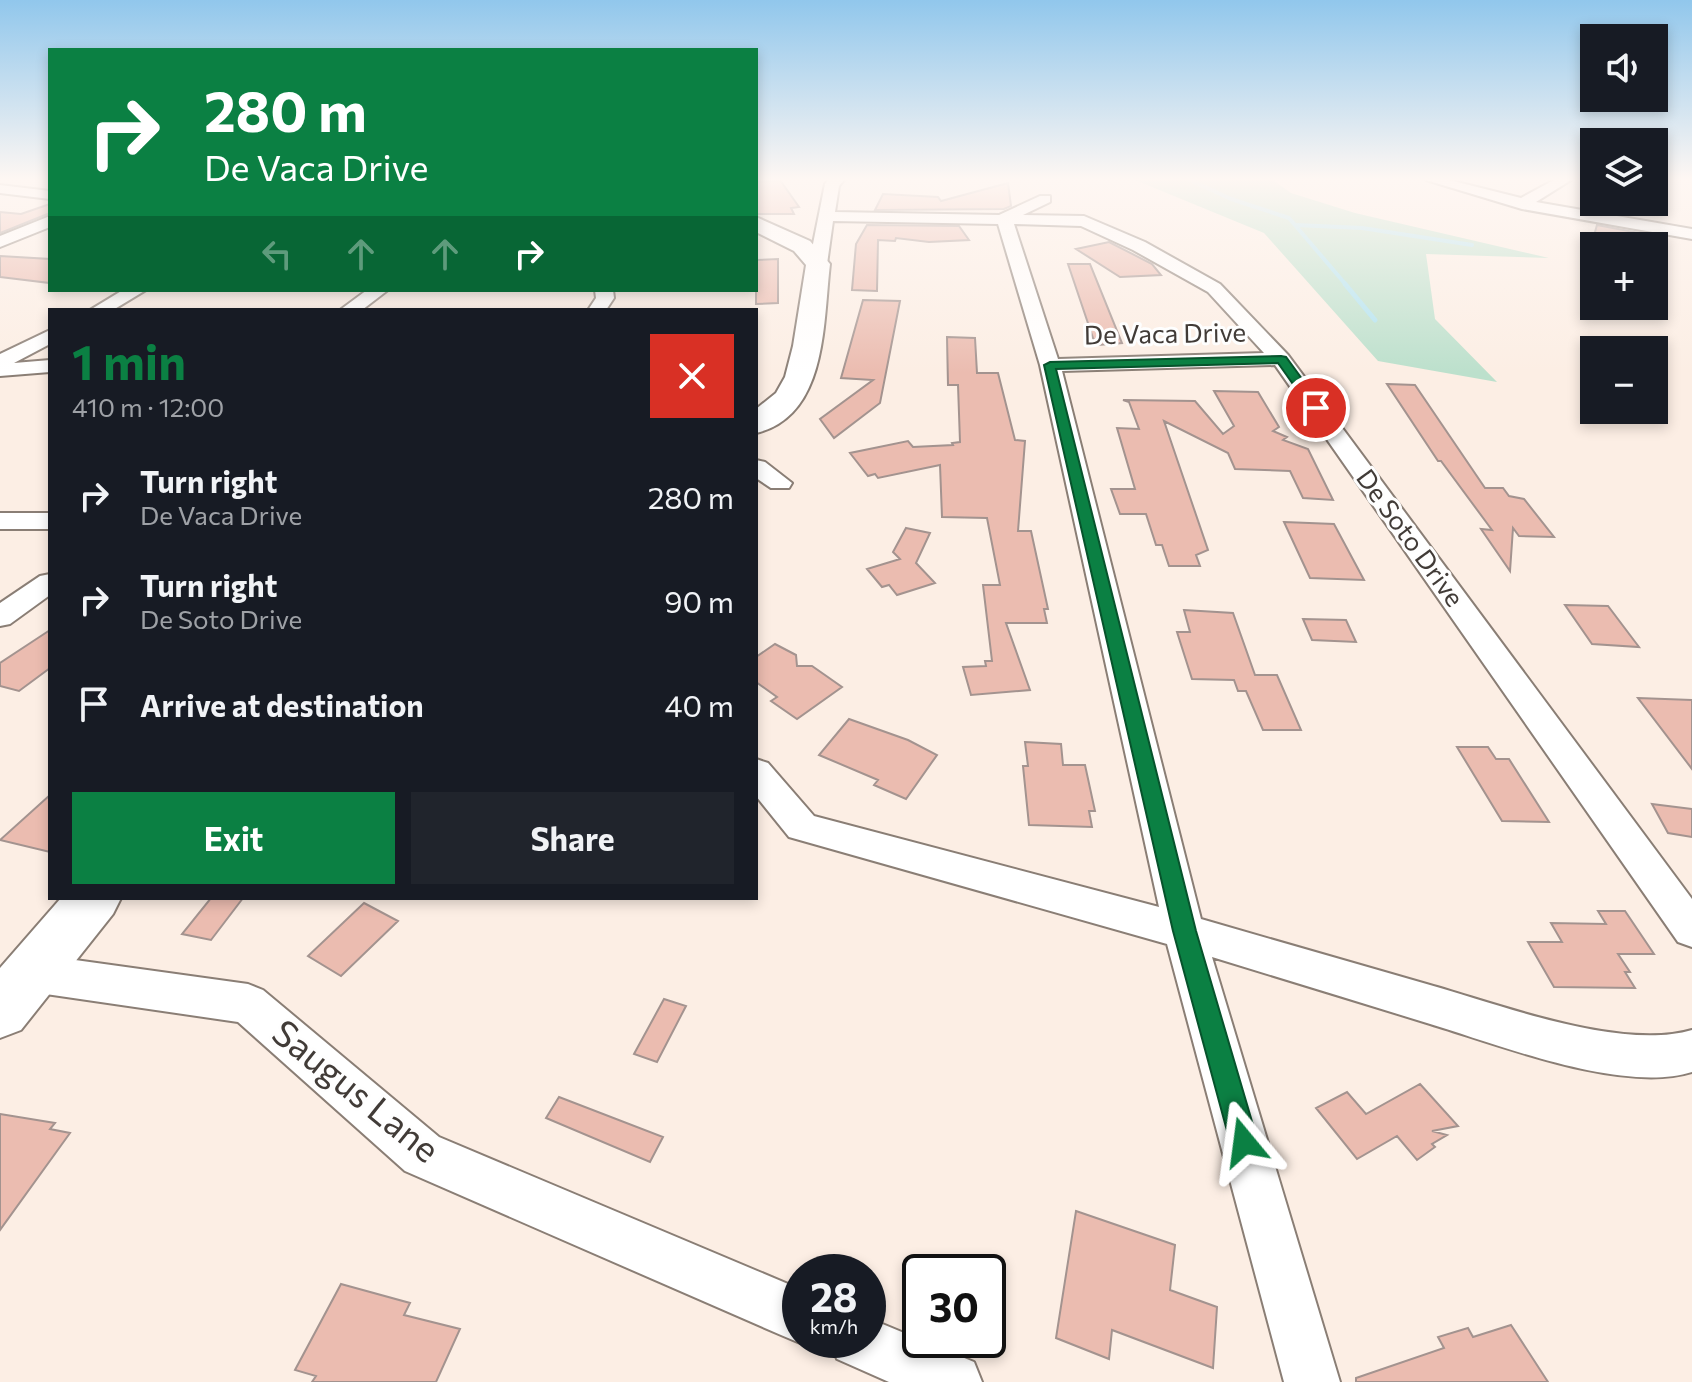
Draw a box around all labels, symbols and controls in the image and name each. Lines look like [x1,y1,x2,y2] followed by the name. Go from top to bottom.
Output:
[1580,24,1668,424] map controls
[1580,24,1668,112] button: sound
[204,75,367,144] text: 280 m
[72,80,176,184] icon: right
[1580,128,1668,216] button: layers
[204,144,429,188] text: De Vaca Drive
[255,232,299,276] icon: left
[339,232,383,276] icon: ahead
[423,232,467,276] icon: ahead
[507,232,551,276] icon: right
[1580,232,1668,320] button: +
[1084,316,1246,349] street label: De Vaca Drive
[72,331,186,390] text: 1 min
[650,334,734,418] button: close
[1580,336,1668,424] button: −
[1282,374,1350,442] pin
[1294,386,1338,430] icon: arrive
[72,391,224,422] text: 410 m · 12:00
[140,462,277,499] text: Turn right
[1351,462,1471,612] street label: De Soto Drive
[72,474,116,518] icon: right
[648,478,734,515] text: 280 m
[140,499,302,530] text: De Vaca Drive
[140,566,277,603] text: Turn right
[72,578,116,622] icon: right
[664,582,734,619] text: 90 m
[140,603,302,634] text: De Soto Drive
[72,682,116,726] icon: arrive
[140,686,424,723] text: Arrive at destination
[665,686,734,723] text: 40 m
[72,792,395,884] button: Exit
[411,792,734,884] button: Share
[265,1009,450,1170] street label: Saugus Lane
[1202,1100,1286,1184] position arrow
[902,1254,1006,1358] speed limit sign: 30
[810,1271,858,1320] text: 28
[810,1314,858,1338] text: km/h

